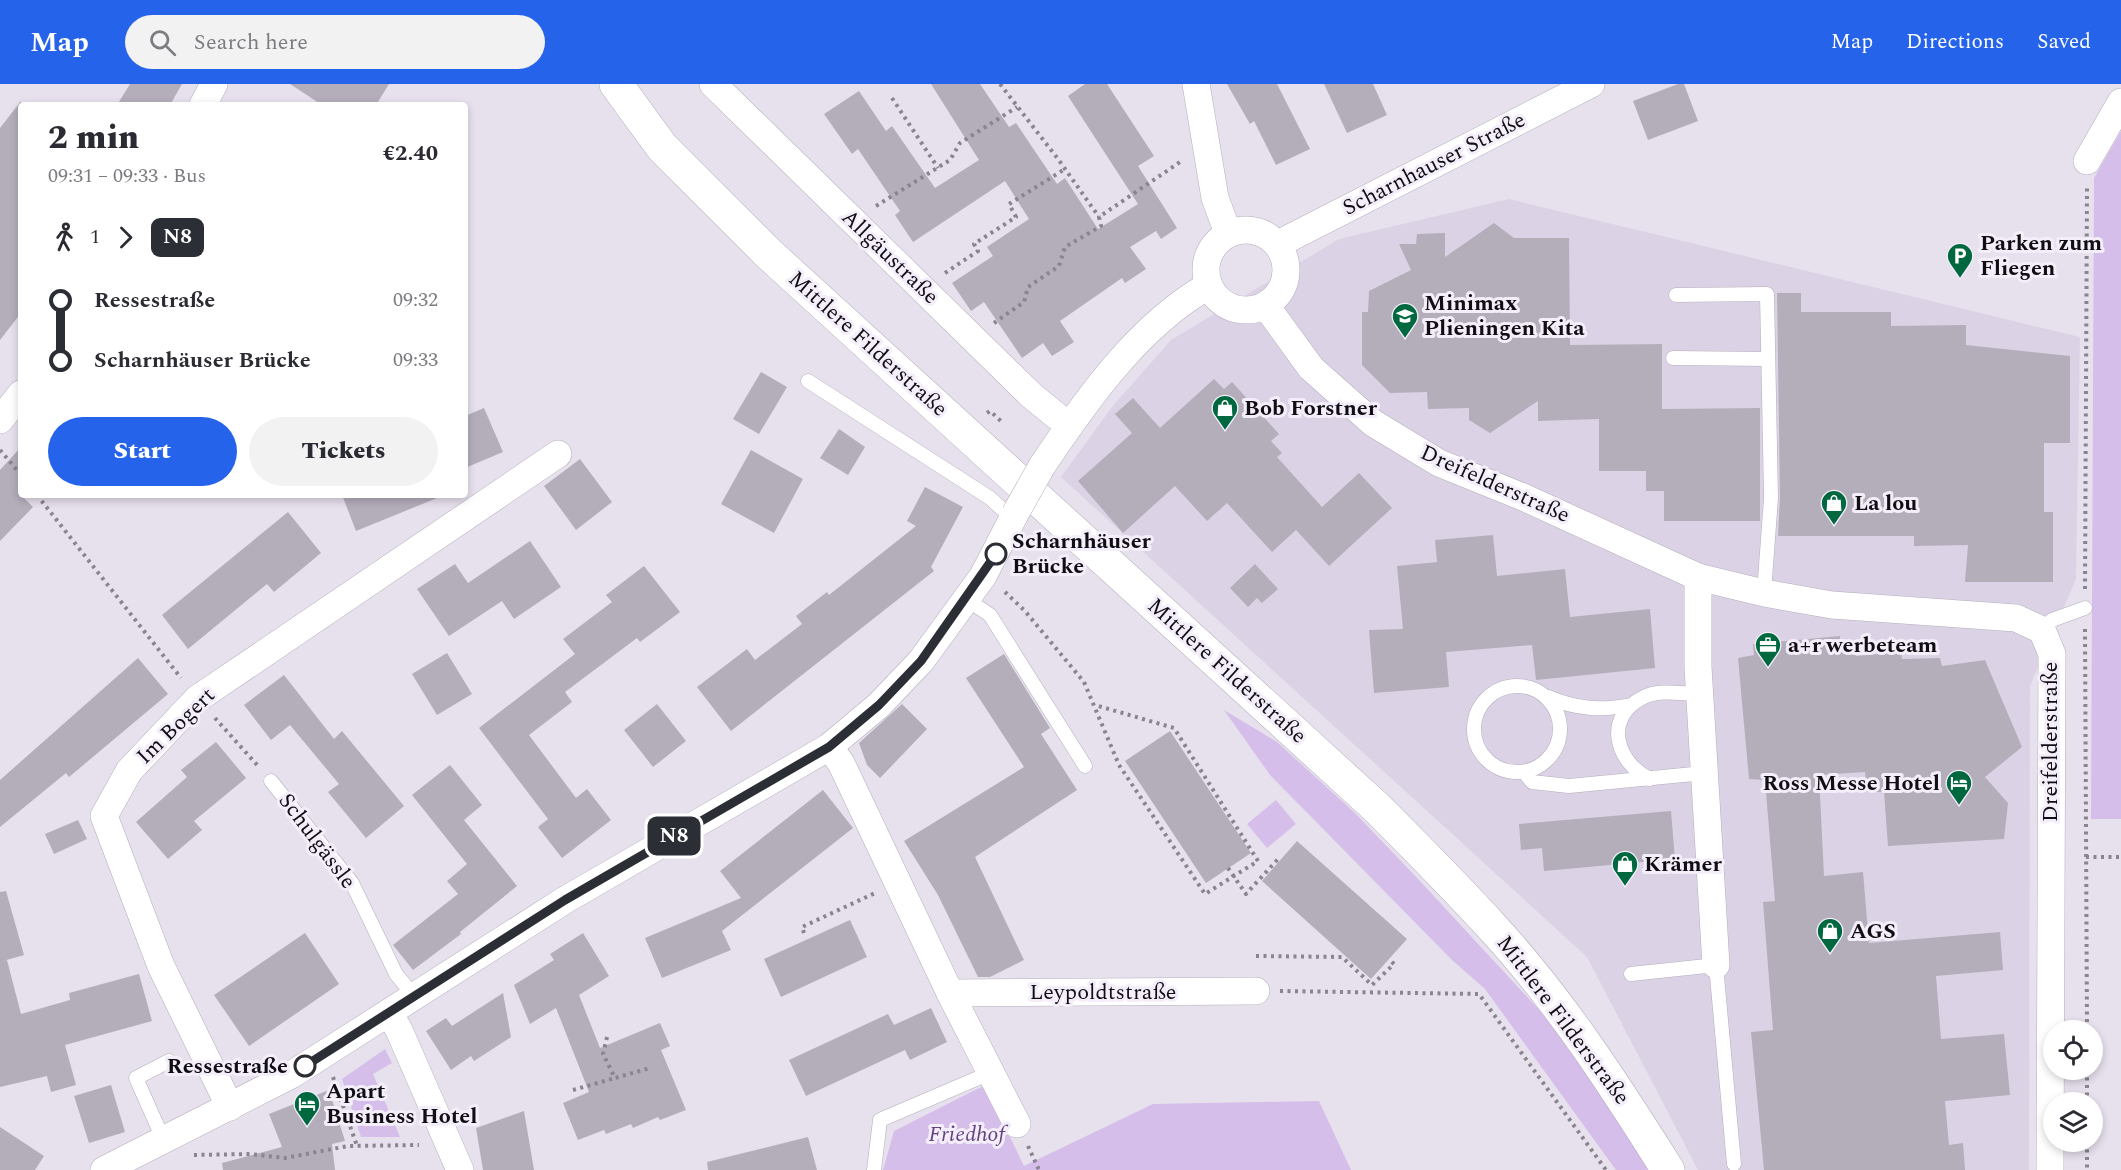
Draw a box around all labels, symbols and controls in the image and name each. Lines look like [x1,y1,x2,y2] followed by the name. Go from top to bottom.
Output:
[125,15,545,69] search box
[30,21,89,64] text: Map
[146,26,179,59] icon: search
[194,26,308,59] text: Search here
[1831,26,1873,58] text: Map
[1906,26,2004,58] text: Directions
[2037,26,2091,58] text: Saved
[1337,104,1531,224] street label: Scharnhauser Straße
[48,113,139,163] text: 2 min
[383,137,438,170] text: €2.40
[48,161,206,191] text: 09:31 – 09:33 · Bus
[834,202,946,312] street label: Allgäustraße
[48,221,81,254] icon: walk
[109,221,142,254] icon: forward
[163,221,192,253] text: N8
[90,222,100,252] text: 1
[1980,227,2102,285] place label: Parken zum Fliegen
[1945,241,1975,279] parking icon: Parken zum Fliegen
[781,263,955,425] street label: Mittlere Filderstraße
[94,284,215,317] text: Ressestraße
[393,285,438,315] text: 09:32
[1424,287,1585,345] place label: Minimax Plieningen Kita
[1390,301,1420,339] school or university icon: Minimax Plieningen Kita
[94,344,311,377] text: Scharnhäuser Brücke
[393,345,438,375] text: 09:33
[1244,392,1378,425] place label: Bob Forstner
[1210,393,1240,431] shop icon: Bob Forstner
[48,417,237,486] button: Start
[249,417,438,486] button: Tickets
[1415,436,1575,532] street label: Dreifelderstraße
[1854,487,1917,520] place label: La lou
[1819,488,1849,526] shop icon: La lou
[1012,525,1152,583] place label: Scharnhäuser Brücke
[985,543,1007,565] marker: Scharnhäuser Brücke
[1140,590,1314,752] street label: Mittlere Filderstraße
[1788,629,1937,662] place label: a+r werbeteam
[1753,630,1783,668] office icon: a+r werbeteam
[2034,662,2067,822] street label: Dreifelderstraße
[129,680,223,772] street label: Im Bogert
[1763,767,1940,800] place label: Ross Messe Hotel
[1944,768,1974,806] hotel icon: Ross Messe Hotel
[270,786,364,896] street label: Schulgässle
[647,816,701,855] line badge: N8
[660,820,688,852] text: N8
[1644,848,1723,881] place label: Krämer
[1610,849,1640,887] shop icon: Krämer
[1850,915,1896,948] place label: AGS
[1815,916,1845,954] shop icon: AGS
[1488,928,1638,1112] street label: Mittlere Filderstraße
[1029,976,1177,1009] street label: Leypoldtstraße
[2043,1020,2103,1152] map controls
[2043,1020,2103,1080] button: locate
[167,1050,288,1083] place label: Ressestraße
[294,1055,316,1077] marker: Ressestraße
[326,1075,477,1133] place label: Apart Business Hotel
[292,1089,322,1127] hotel icon: Apart Business Hotel
[2043,1092,2103,1152] button: layers
[929,1118,1009,1151] park label: Friedhof

